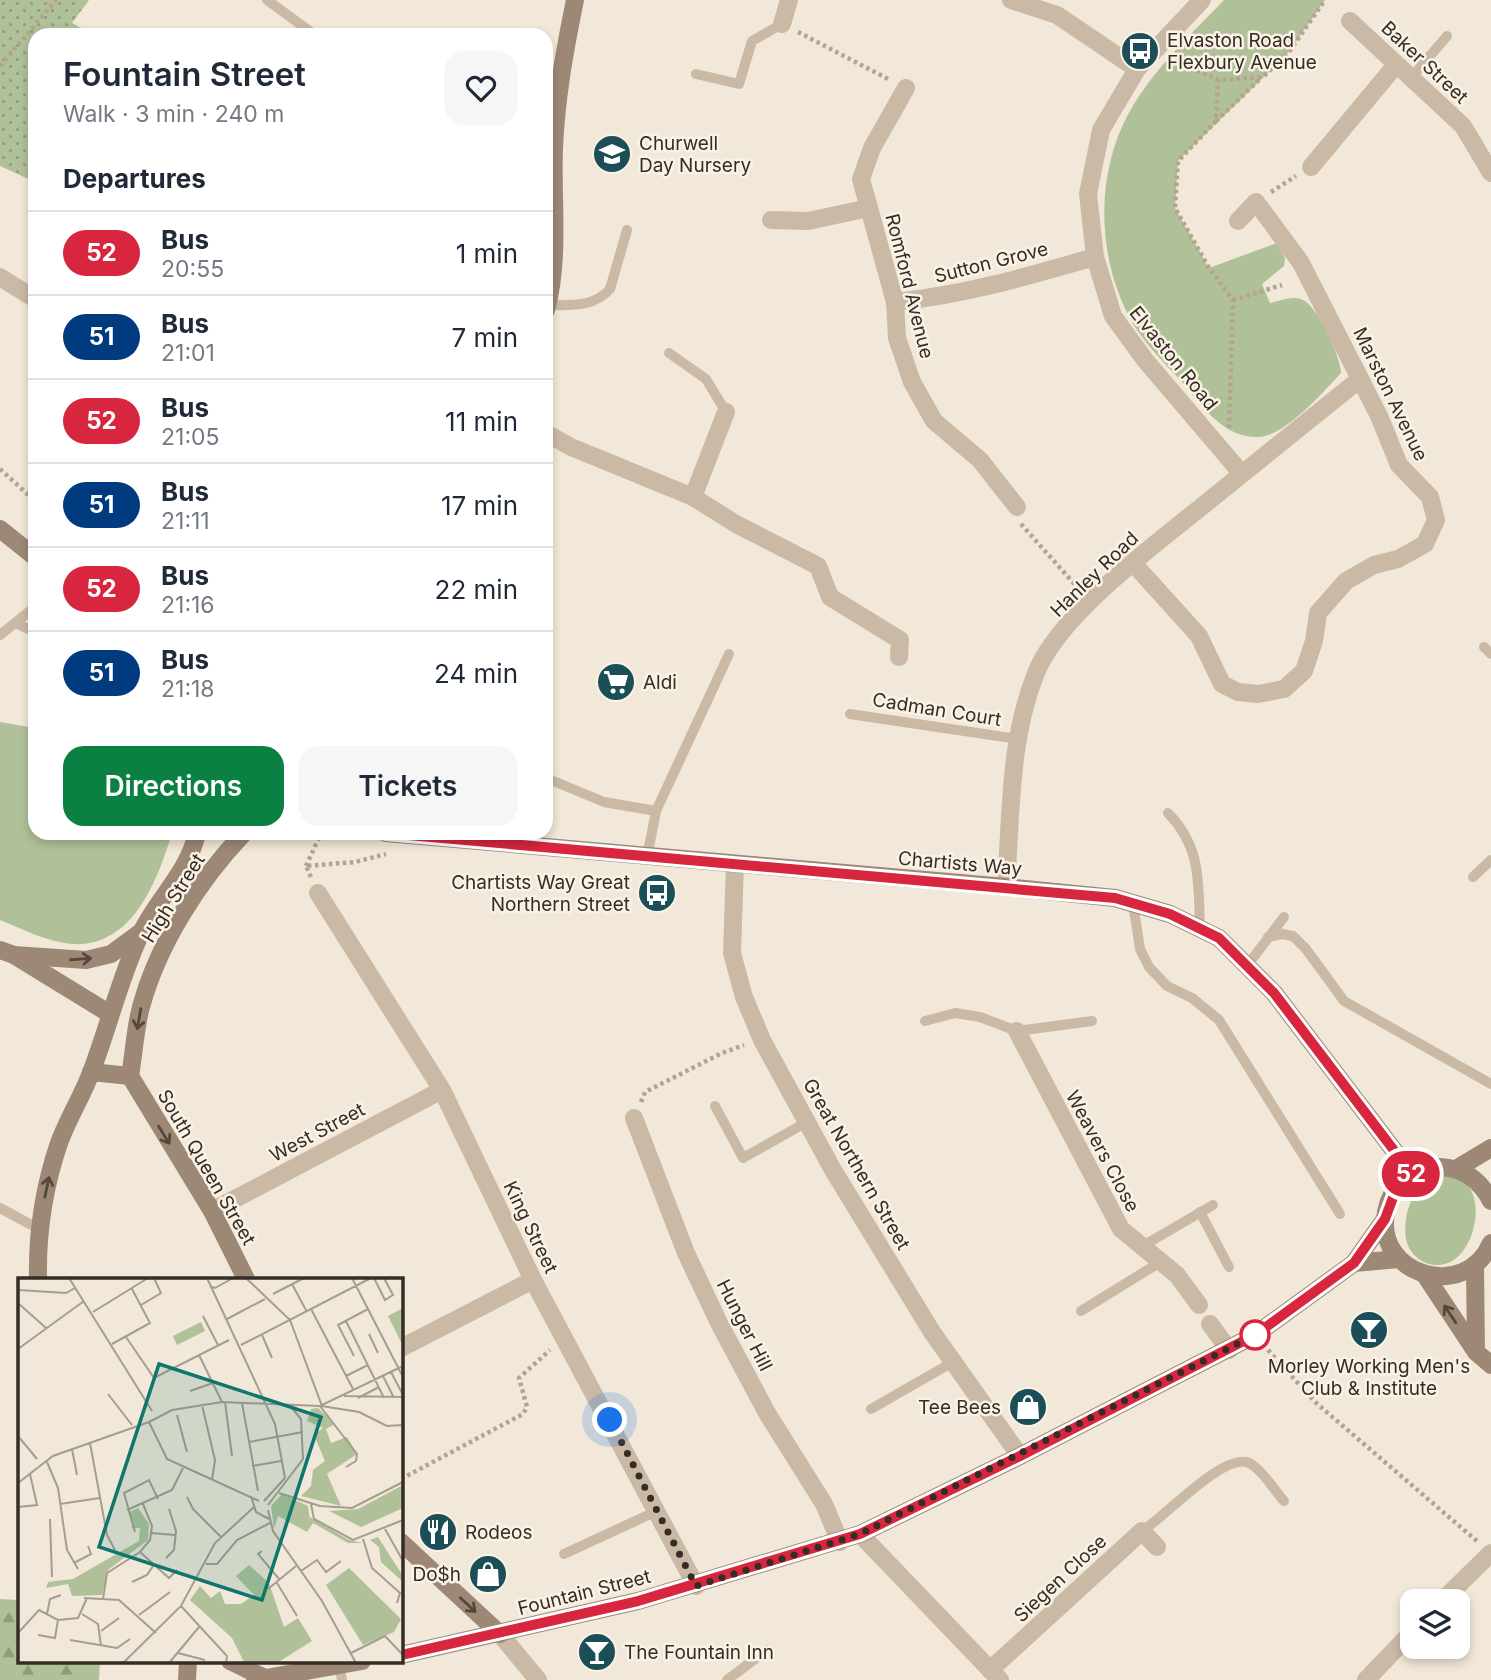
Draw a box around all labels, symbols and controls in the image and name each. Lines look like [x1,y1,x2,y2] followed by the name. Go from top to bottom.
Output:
[1376,16,1473,108] street label: Baker Street
[1167,29,1317,74] place label: Elvaston Road Flexbury Avenue
[1119,30,1161,72] bus stop icon: Elvaston Road Flexbury Avenue
[444,51,518,125] button: heart
[63,54,306,94] text: Fountain Street
[63,100,284,128] text: Walk · 3 min · 240 m
[639,132,751,177] place label: Churwell Day Nursery
[591,133,633,175] school or university icon: Churwell Day Nursery
[63,163,206,194] text: Departures
[880,211,939,361] street label: Romford Avenue
[161,224,209,255] text: Bus
[932,237,1050,288] street label: Sutton Grove
[86,238,117,267] text: 52
[456,238,518,269] text: 1 min
[161,255,224,283] text: 20:55
[1125,302,1223,415] street label: Elvaston Road
[161,308,209,339] text: Bus
[89,322,114,351] text: 51
[452,322,518,353] text: 7 min
[1348,324,1433,465] street label: Marston Avenue
[161,339,215,367] text: 21:01
[161,392,209,423] text: Bus
[86,406,117,435] text: 52
[445,406,518,437] text: 11 min
[161,423,220,451] text: 21:05
[161,476,209,507] text: Bus
[89,490,114,519] text: 51
[441,490,518,521] text: 17 min
[161,507,210,535] text: 21:11
[1046,527,1143,622] street label: Hanley Road
[161,560,209,591] text: Bus
[86,574,117,603] text: 52
[435,574,518,605] text: 22 min
[161,591,215,619] text: 21:16
[161,644,209,675] text: Bus
[89,658,114,687] text: 51
[434,658,518,689] text: 24 min
[595,661,637,703] supermarket icon: Aldi
[643,671,677,694] place label: Aldi
[161,675,215,703] text: 21:18
[871,688,1003,731] street label: Cadman Court
[63,746,284,826] button: Directions
[298,746,518,826] button: Tickets
[897,847,1023,880] street label: Chartists Way
[137,850,210,947] street label: High Street
[451,871,630,916] place label: Chartists Way Great Northern Street
[636,872,678,914] bus stop icon: Chartists Way Great Northern Street
[69,952,92,965] one-way arrow
[132,1007,146,1030] one-way arrow
[798,1075,915,1254] street label: Great Northern Street
[153,1085,260,1249] street label: South Queen Street
[1061,1087,1144,1216] street label: Weavers Close
[266,1098,369,1167] street label: West Street
[158,1124,172,1144] one-way arrow
[1380,1151,1442,1197] line badge: 52
[1396,1159,1426,1188] text: 52
[40,1176,54,1199] one-way arrow
[498,1177,563,1277] street label: King Street
[712,1276,777,1375] street label: Hunger Hill
[18,1278,402,1662] inset map
[1443,1305,1458,1324] one-way arrow
[1348,1309,1390,1351] bar icon: Morley Working Men's Club & Institute
[1240,1320,1270,1350] unlabelled marker
[1268,1355,1470,1400] place label: Morley Working Men's Club & Institute
[1007,1386,1049,1428] shop icon: Tee Bees
[918,1396,1001,1419] place label: Tee Bees
[592,1402,627,1437] your location
[417,1511,459,1553] restaurant icon: Rodeos
[465,1521,532,1544] place label: Rodeos
[1009,1530,1111,1627] street label: Siegen Close
[467,1553,509,1595] shop icon: Do$h
[412,1563,461,1586] place label: Do$h
[515,1565,653,1620] street label: Fountain Street
[1400,1589,1470,1659] map controls
[1400,1589,1470,1659] button: layers
[459,1596,476,1613] one-way arrow
[576,1631,618,1673] bar icon: The Fountain Inn
[624,1641,774,1664] place label: The Fountain Inn

